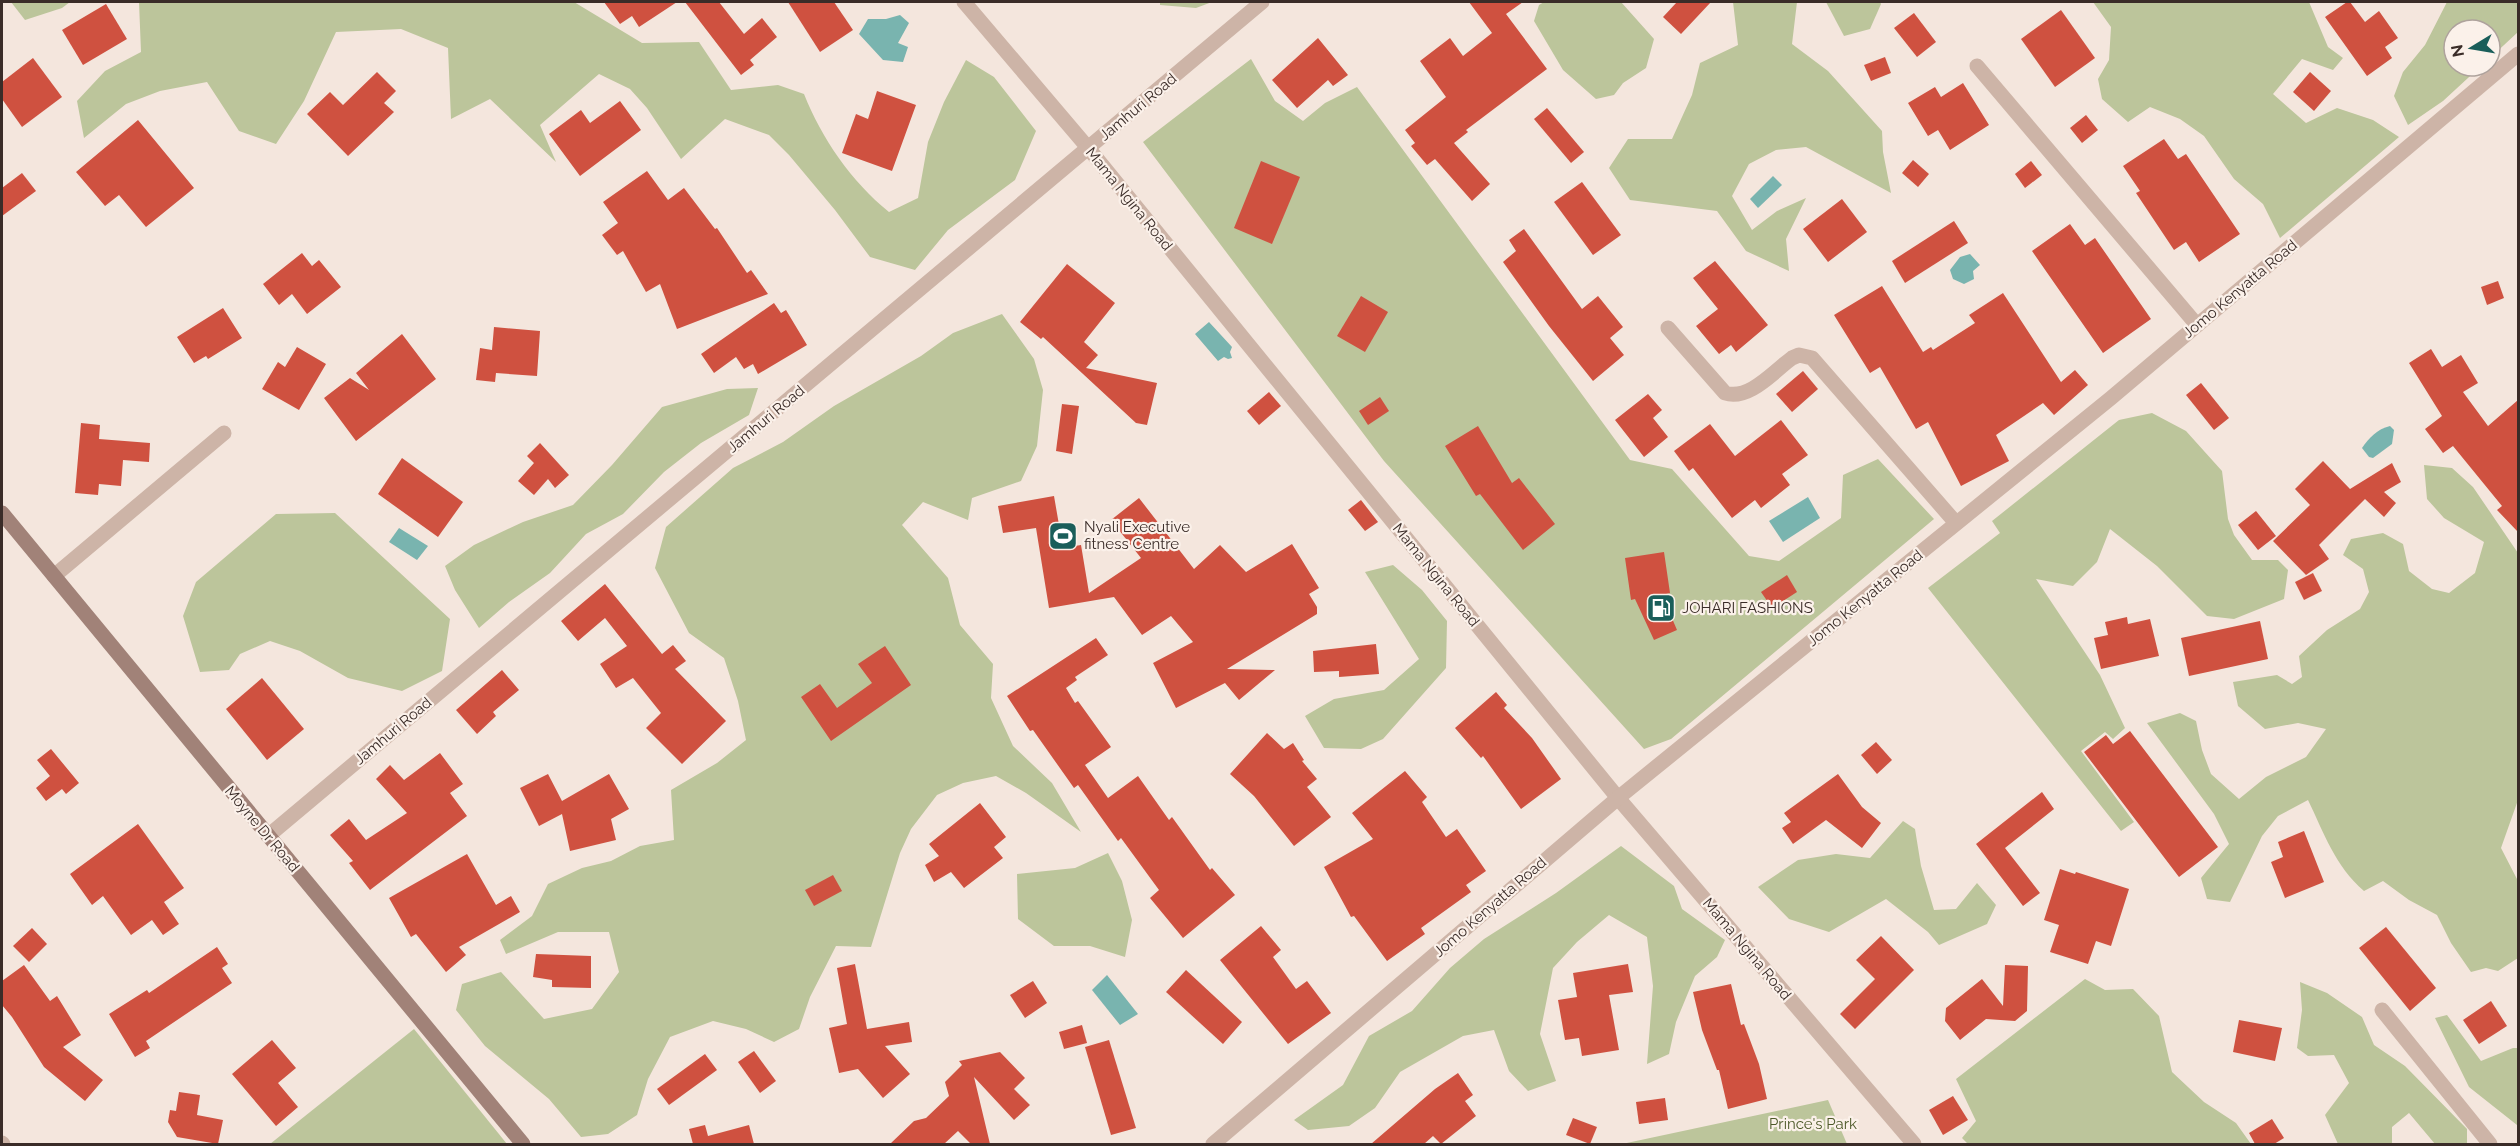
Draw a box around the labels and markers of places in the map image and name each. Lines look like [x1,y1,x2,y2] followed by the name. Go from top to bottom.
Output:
[1084,518,1190,553] place label: Nyali Executive fitness Centre
[1047,520,1079,552] sports icon: Nyali Executive fitness Centre
[1645,592,1677,624] fuel station icon: JOHARI FASHIONS
[1682,599,1813,617] place label: JOHARI FASHIONS

